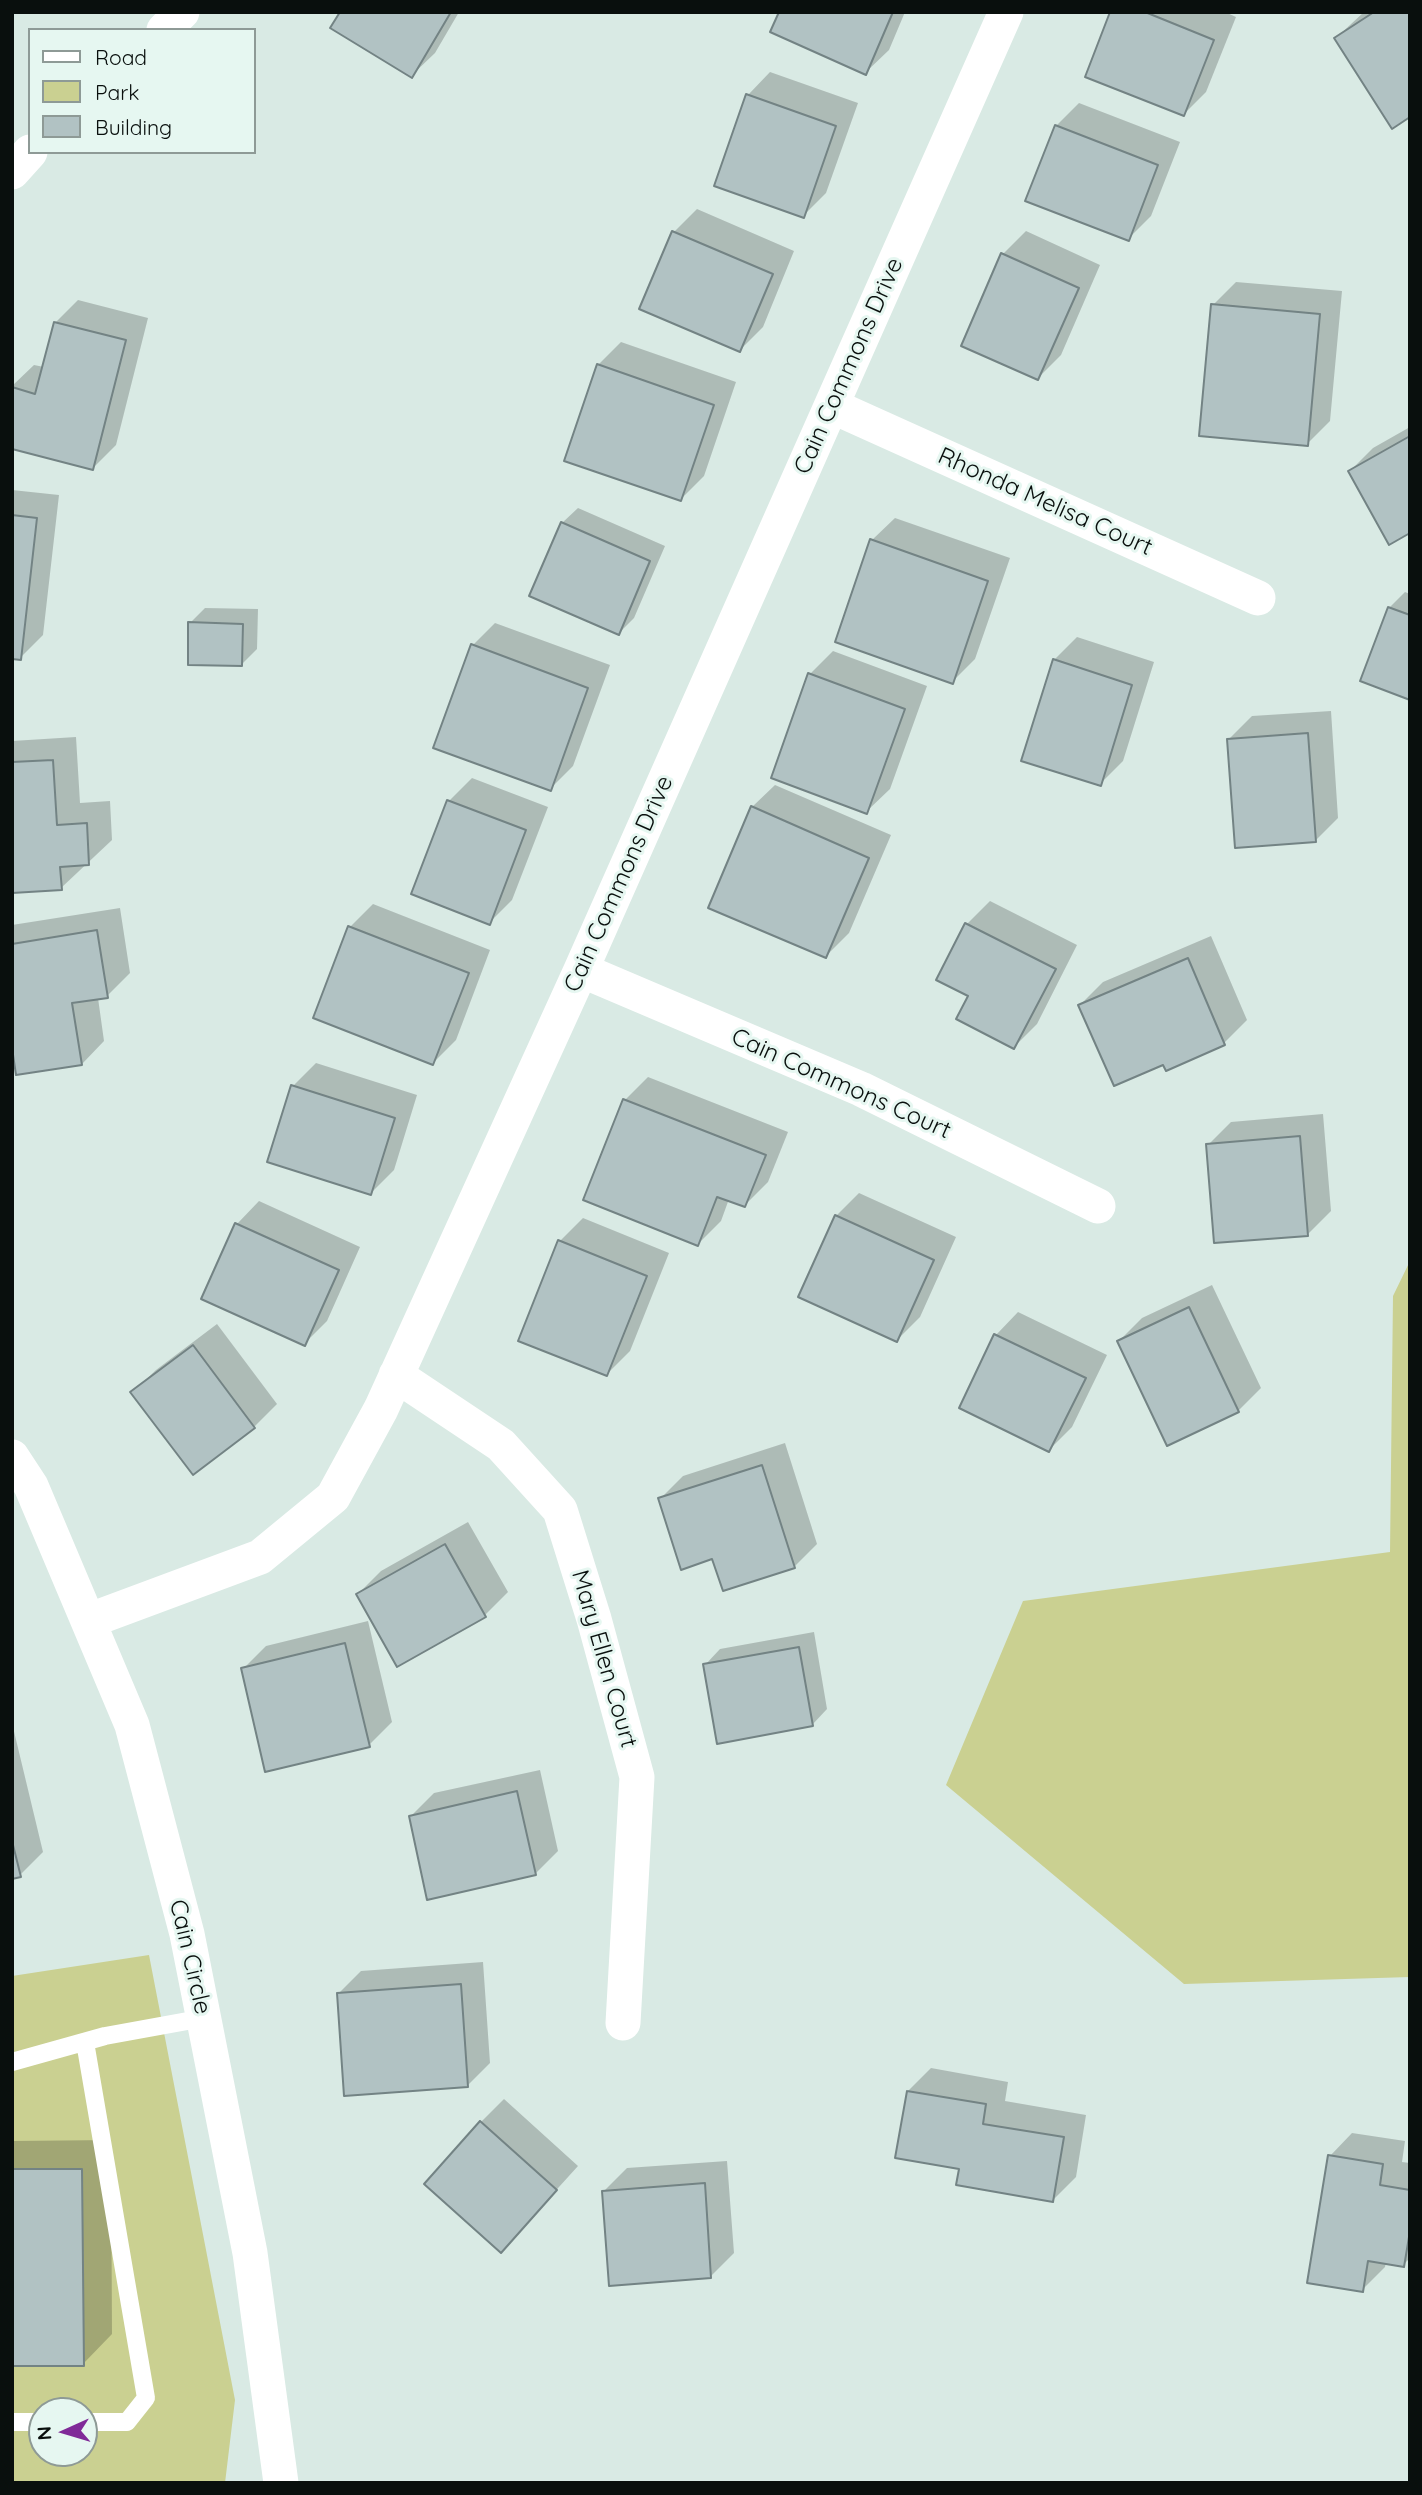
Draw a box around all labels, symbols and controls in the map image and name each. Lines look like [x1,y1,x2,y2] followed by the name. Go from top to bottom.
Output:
[28,28,256,154] legend
[95,44,147,70] text: Road
[95,79,139,105] text: Park
[95,114,172,140] text: Building
[788,253,910,479] street label: Cain Commons Drive
[933,442,1157,562] street label: Rhonda Melisa Court
[558,771,680,997] street label: Cain Commons Drive
[727,1023,955,1145] street label: Cain Commons Court
[565,1567,643,1751] street label: Mary Ellen Court
[163,1897,217,2017] street label: Cain Circle
[28,2397,98,2467] north arrow
[32,2426,57,2441] text: N

